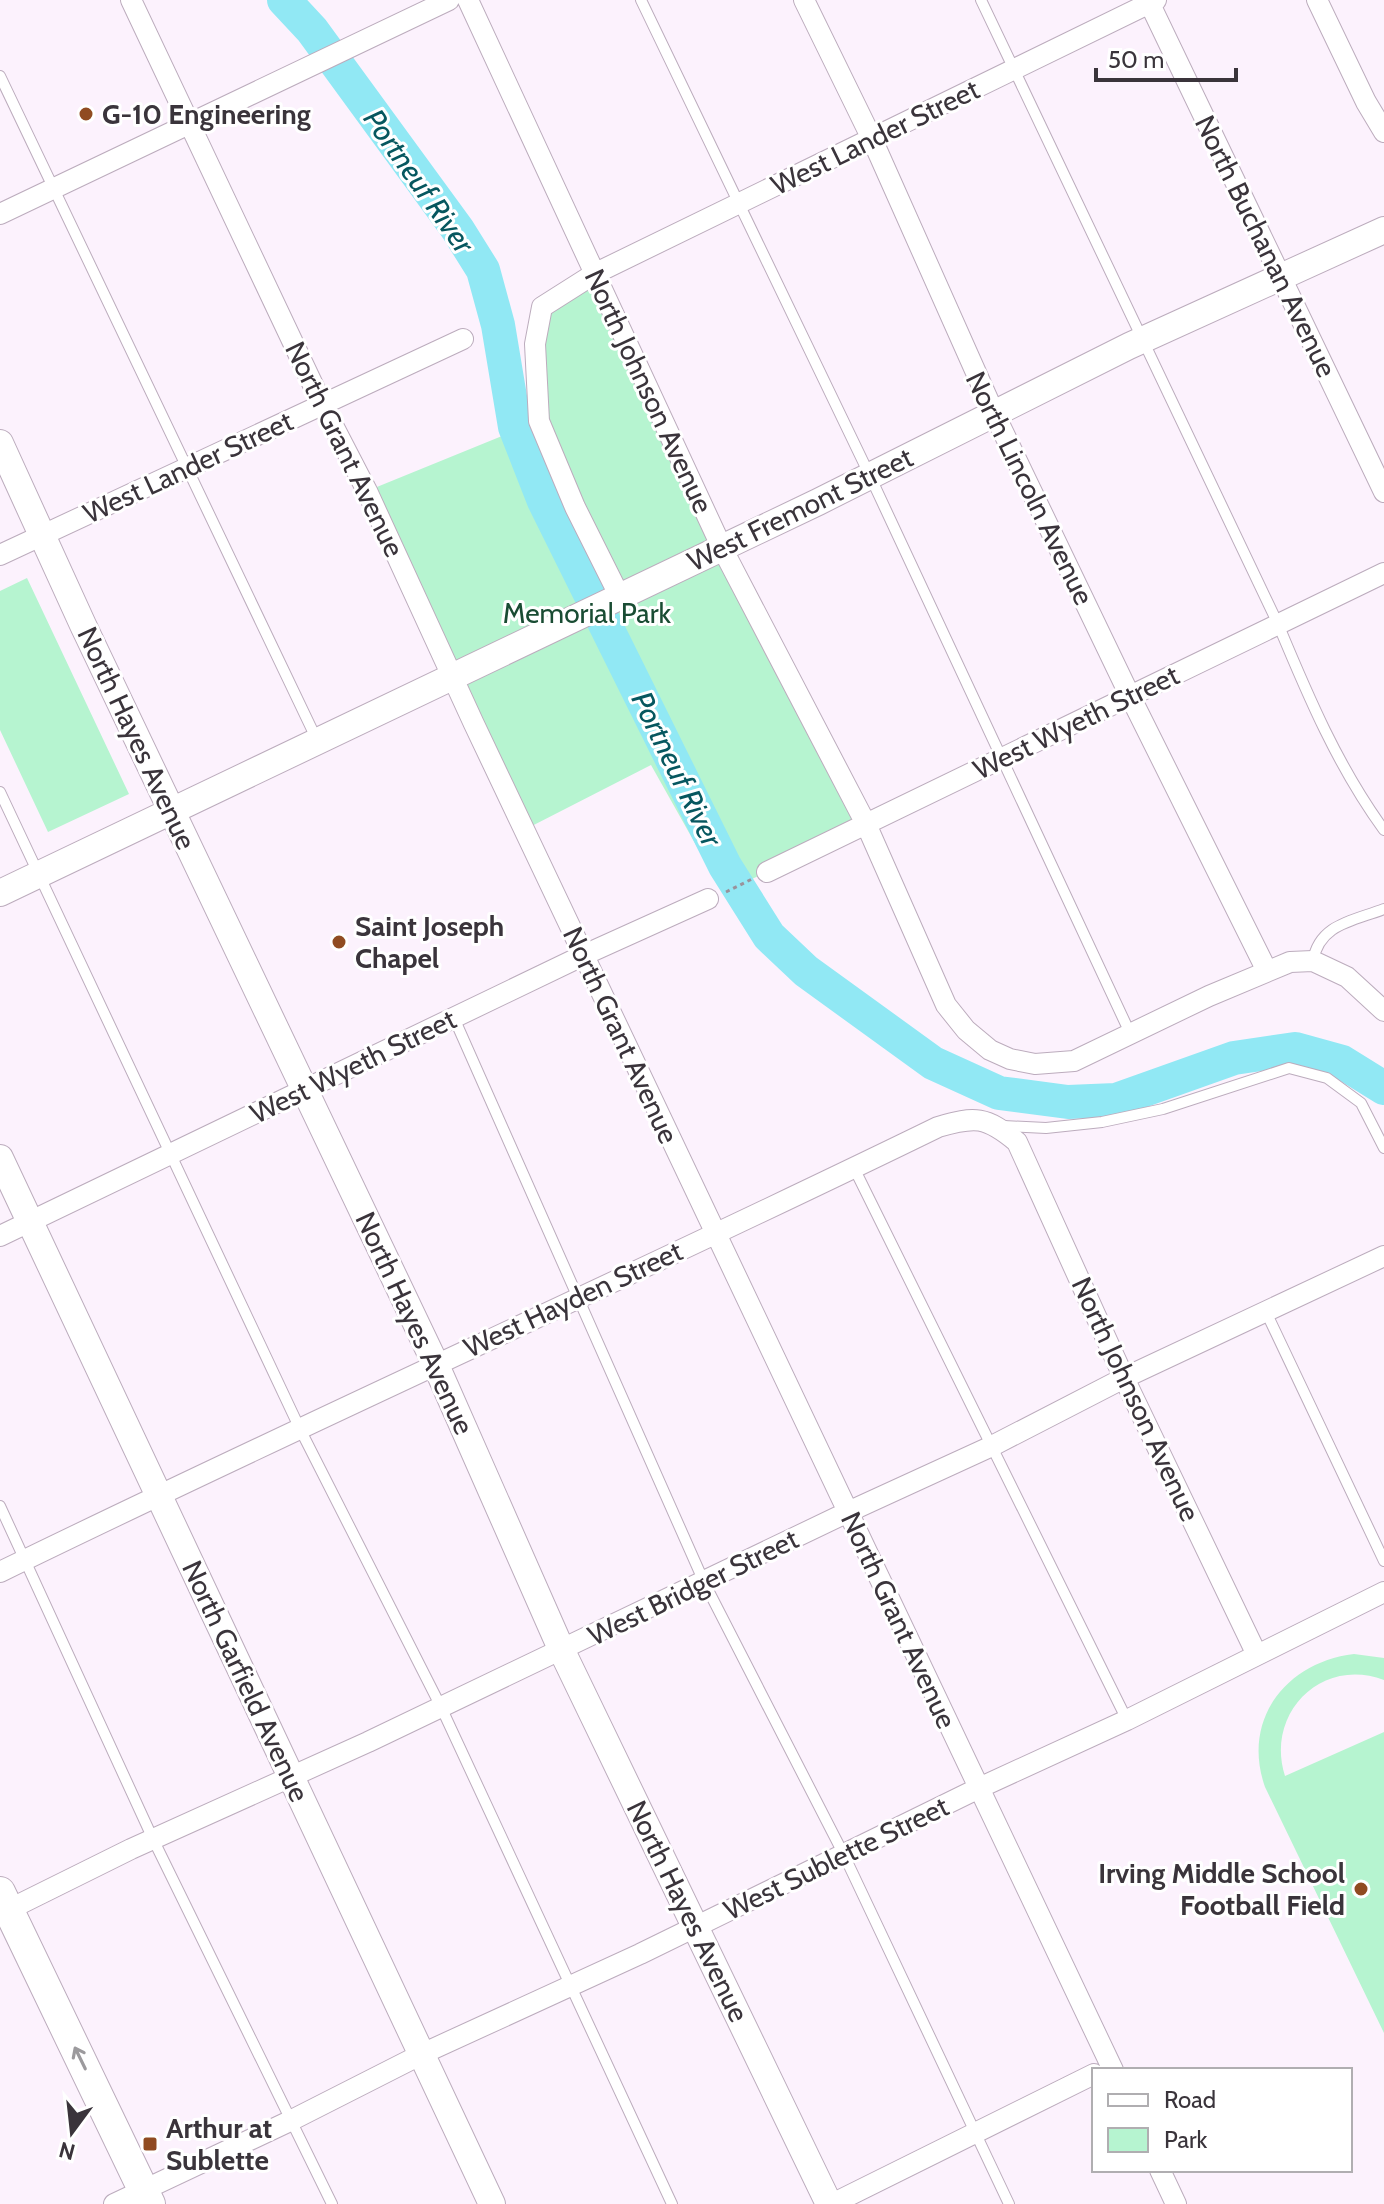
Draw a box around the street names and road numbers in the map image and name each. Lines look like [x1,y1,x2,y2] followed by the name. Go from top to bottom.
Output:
[765,72,985,202] street label: West Lander Street
[1188,110,1344,382] street label: North Buchanan Avenue
[578,264,720,518] street label: North Johnson Avenue
[278,336,412,562] street label: North Grant Avenue
[959,366,1101,610] street label: North Lincoln Avenue
[78,404,298,530] street label: West Lander Street
[682,440,918,578] street label: West Fremont Street
[71,621,203,855] street label: North Hayes Avenue
[968,658,1184,786] street label: West Wyeth Street
[556,921,686,1149] street label: North Grant Avenue
[245,1002,461,1130] street label: West Wyeth Street
[349,1206,481,1440] street label: North Hayes Avenue
[458,1233,688,1365] street label: West Hayden Street
[1065,1272,1207,1526] street label: North Johnson Avenue
[834,1506,964,1734] street label: North Grant Avenue
[582,1521,804,1653] street label: West Bridger Street
[175,1555,317,1807] street label: North Garfield Avenue
[718,1789,954,1927] street label: West Sublette Street
[620,1795,756,2027] street label: North Hayes Avenue

